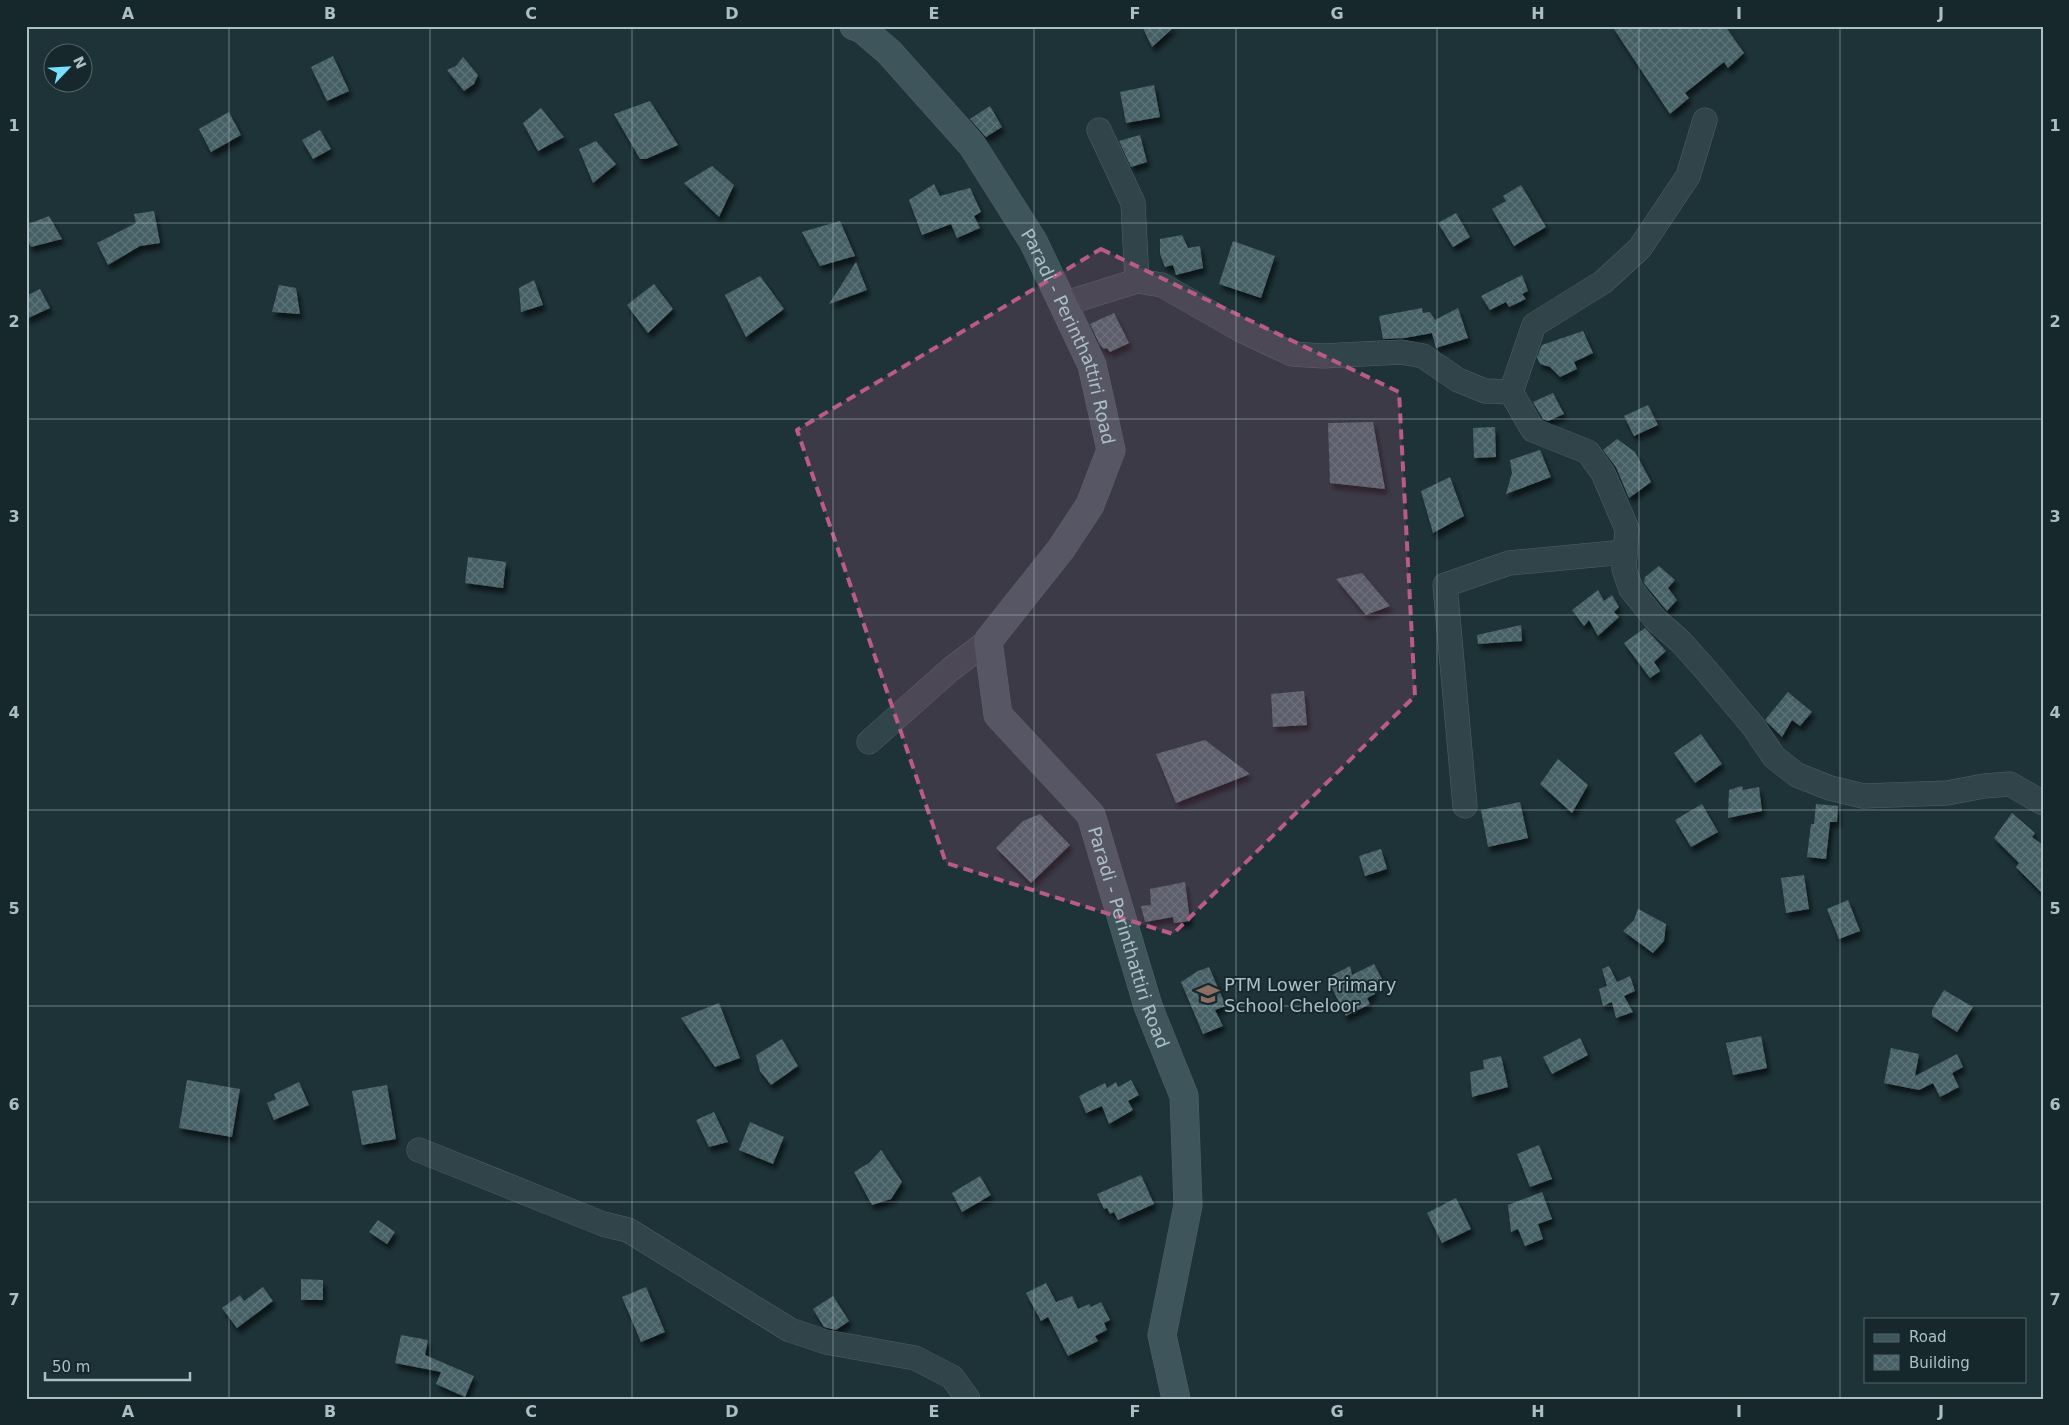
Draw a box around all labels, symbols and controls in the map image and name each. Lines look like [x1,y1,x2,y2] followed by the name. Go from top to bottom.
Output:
[122,4,135,23] text: A
[324,4,336,23] text: B
[525,4,537,23] text: C
[725,4,739,23] text: D
[929,4,939,23] text: E
[1130,4,1140,23] text: F
[1330,4,1344,23] text: G
[1531,4,1545,23] text: H
[1736,4,1742,23] text: I
[1937,4,1944,23] text: J
[42,42,92,92] north arrow
[70,54,90,71] text: N
[8,116,20,135] text: 1
[2049,116,2061,135] text: 1
[1017,224,1120,446] street label: Paradi - Perinthattiri Road
[8,312,20,331] text: 2
[2049,312,2061,331] text: 2
[8,507,20,526] text: 3
[2049,507,2061,526] text: 3
[8,703,20,722] text: 4
[2049,703,2061,722] text: 4
[1084,824,1174,1051] street label: Paradi - Perinthattiri Road
[8,899,20,918] text: 5
[2049,899,2061,918] text: 5
[1224,974,1397,1016] place label: PTM Lower Primary School Cheloor
[1195,981,1221,1007] school or university icon: PTM Lower Primary School Cheloor
[8,1095,20,1114] text: 6
[2049,1095,2061,1114] text: 6
[8,1290,20,1309] text: 7
[2049,1290,2061,1309] text: 7
[1864,1318,2026,1382] legend
[1909,1328,1947,1346] text: Road
[45,1350,190,1382] scale bar
[1909,1354,1970,1372] text: Building
[52,1358,90,1376] text: 50 m
[122,1402,135,1421] text: A
[324,1402,336,1421] text: B
[525,1402,537,1421] text: C
[725,1402,739,1421] text: D
[929,1402,939,1421] text: E
[1130,1402,1140,1421] text: F
[1330,1402,1344,1421] text: G
[1531,1402,1545,1421] text: H
[1736,1402,1742,1421] text: I
[1937,1402,1944,1421] text: J

